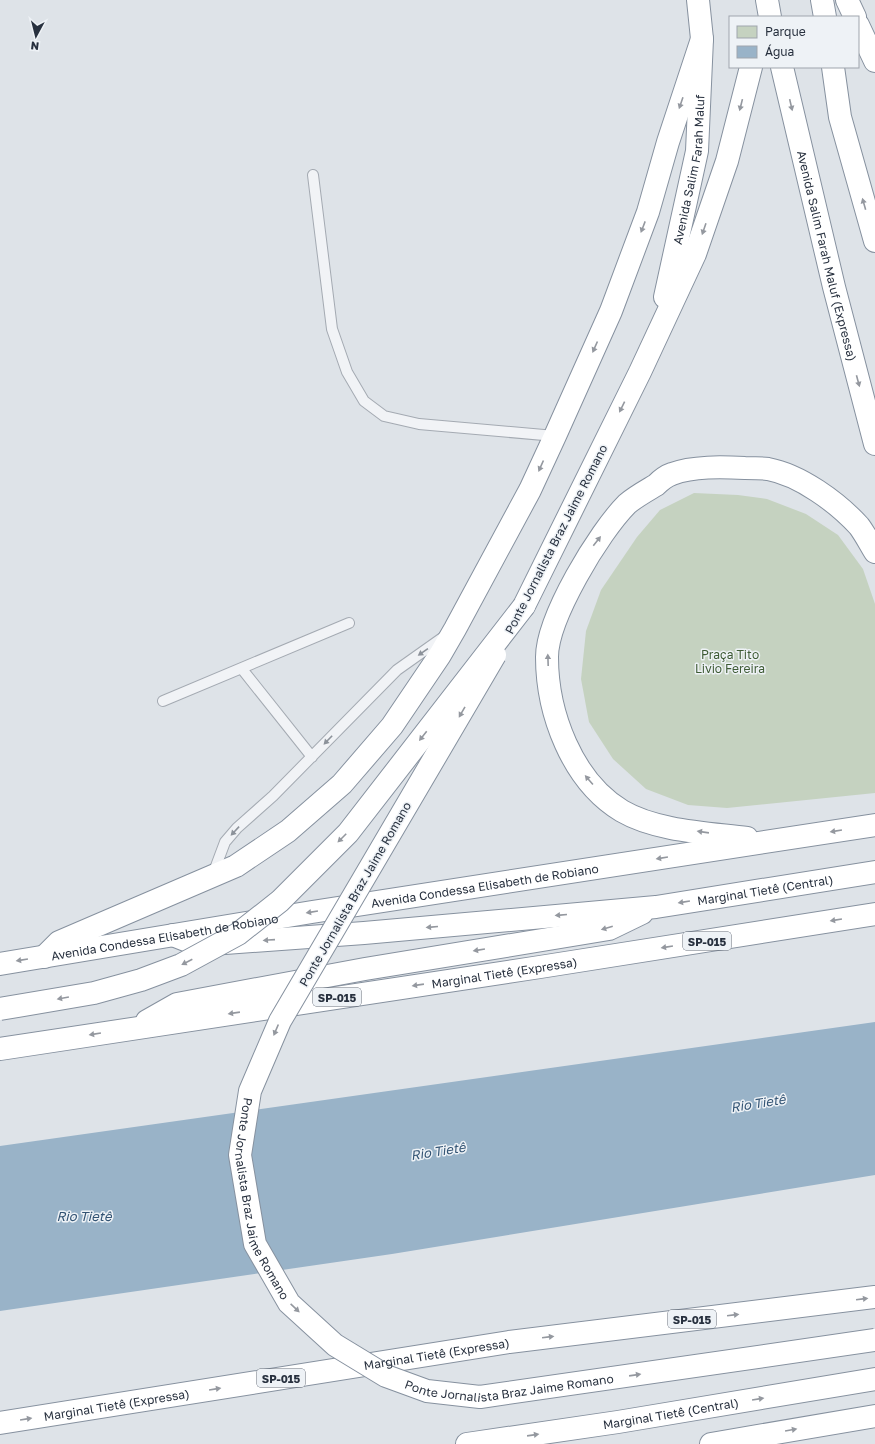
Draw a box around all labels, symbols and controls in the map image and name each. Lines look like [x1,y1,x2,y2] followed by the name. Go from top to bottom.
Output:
[16,16,56,56] north arrow
[729,16,859,68] legend
[765,24,806,39] text: Parque
[30,39,40,53] text: N
[765,44,794,59] text: Água
[669,94,707,246] street label: Avenida Salim Farah Maluf
[678,97,684,109] one-way arrow
[738,99,744,111] one-way arrow
[788,99,794,111] one-way arrow
[794,149,860,363] street label: Avenida Salim Farah Maluf (Expressa)
[861,197,867,210] one-way arrow
[639,221,645,233] one-way arrow
[700,223,706,235] one-way arrow
[592,342,598,353] one-way arrow
[856,375,862,387] one-way arrow
[619,402,625,413] one-way arrow
[502,442,610,636] street label: Ponte Jornalista Braz Jaime Romano
[538,460,544,472] one-way arrow
[593,536,602,547] one-way arrow
[695,647,765,676] park label: Praça Tito Livio Fereira
[417,648,428,656] one-way arrow
[545,653,551,666] one-way arrow
[458,706,465,718] one-way arrow
[418,731,427,742] one-way arrow
[323,735,333,745] one-way arrow
[584,775,593,786] one-way arrow
[296,799,414,989] street label: Ponte Jornalista Braz Jaime Romano
[230,826,240,836] one-way arrow
[830,828,843,834] one-way arrow
[697,829,709,835] one-way arrow
[337,833,347,843] one-way arrow
[656,855,668,861] one-way arrow
[370,860,599,910] street label: Avenida Condessa Elisabeth de Robiano
[696,871,834,908] street label: Marginal Tietê (Central)
[678,899,690,905] one-way arrow
[306,909,318,915] one-way arrow
[50,910,279,963] street label: Avenida Condessa Elisabeth de Robiano
[555,912,567,919] one-way arrow
[830,917,843,923] one-way arrow
[426,924,438,930] one-way arrow
[601,925,613,931] one-way arrow
[683,932,731,950] road number: SP-015
[263,937,275,944] one-way arrow
[661,944,673,950] one-way arrow
[473,947,486,953] one-way arrow
[430,954,578,991] street label: Marginal Tietê (Expressa)
[16,958,28,964] one-way arrow
[181,959,193,965] one-way arrow
[412,982,424,988] one-way arrow
[313,988,361,1006] road number: SP-015
[57,996,69,1002] one-way arrow
[228,1010,240,1016] one-way arrow
[273,1024,279,1035] one-way arrow
[89,1031,101,1037] one-way arrow
[729,1091,788,1115] water label: Rio Tietê
[232,1097,293,1302] street label: Ponte Jornalista Braz Jaime Romano
[409,1139,468,1163] water label: Rio Tietê
[56,1208,113,1224] water label: Rio Tietê
[856,1296,868,1302] one-way arrow
[290,1304,300,1313] one-way arrow
[668,1310,716,1328] road number: SP-015
[727,1311,739,1318] one-way arrow
[542,1334,554,1340] one-way arrow
[363,1335,510,1373] street label: Marginal Tietê (Expressa)
[257,1369,305,1387] road number: SP-015
[403,1370,614,1405] street label: Ponte Jornalista Braz Jaime Romano
[629,1372,641,1378] one-way arrow
[43,1385,190,1423] street label: Marginal Tietê (Expressa)
[209,1386,221,1392] one-way arrow
[602,1394,740,1432] street label: Marginal Tietê (Central)
[752,1396,764,1402] one-way arrow
[20,1416,32,1422] one-way arrow
[784,1427,797,1433] one-way arrow
[527,1432,539,1438] one-way arrow

